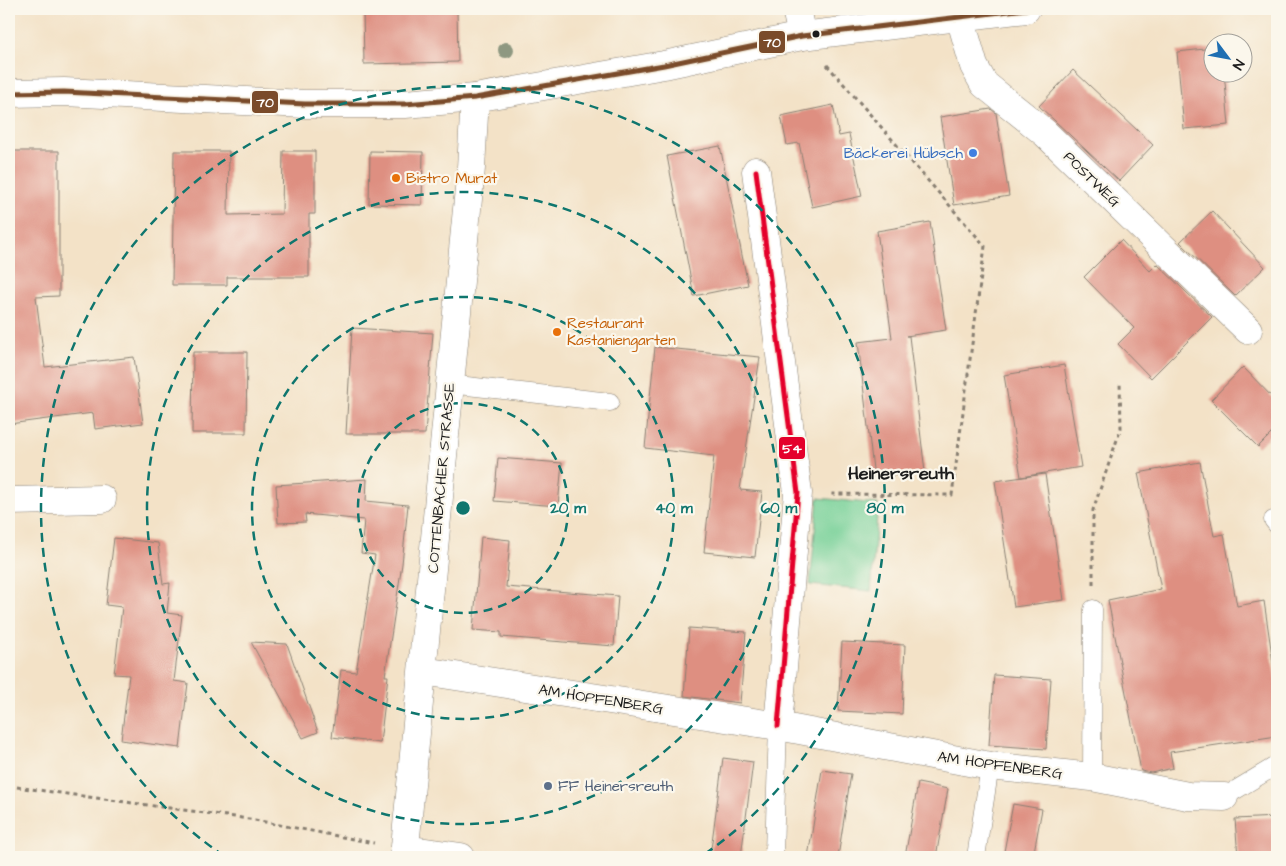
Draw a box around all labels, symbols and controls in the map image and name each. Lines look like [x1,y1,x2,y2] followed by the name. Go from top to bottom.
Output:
[811,29,821,39] unlabelled marker
[758,30,786,54] line badge: 70
[1204,32,1254,82] north arrow
[762,33,781,53] text: 70
[1227,55,1249,74] text: N
[251,90,279,114] line badge: 70
[255,93,274,113] text: 70
[844,143,964,164] place label: Bäckerei Hübsch
[967,147,979,159] marker: Bäckerei Hübsch
[1058,147,1125,212] street label: POSTWEG
[406,168,497,189] place label: Bistro Murat
[390,172,402,184] marker: Bistro Murat
[567,313,676,352] place label: Restaurant Kastaniengarten
[551,326,563,338] marker: Restaurant Kastaniengarten
[423,382,460,574] street label: COTTENBACHER STRASSE
[778,436,806,460] line badge: 54
[782,439,802,459] text: 54
[848,461,955,486] district label: Heinersreuth
[549,498,586,519] text: 20 m
[655,498,693,519] text: 40 m
[761,498,798,519] text: 60 m
[867,498,904,519] text: 80 m
[454,499,472,517] centre of rings
[537,679,665,720] street label: AM HOPFENBERG
[936,746,1064,785] street label: AM HOPFENBERG
[558,776,674,797] place label: FF Heinersreuth
[542,780,554,792] marker: FF Heinersreuth

